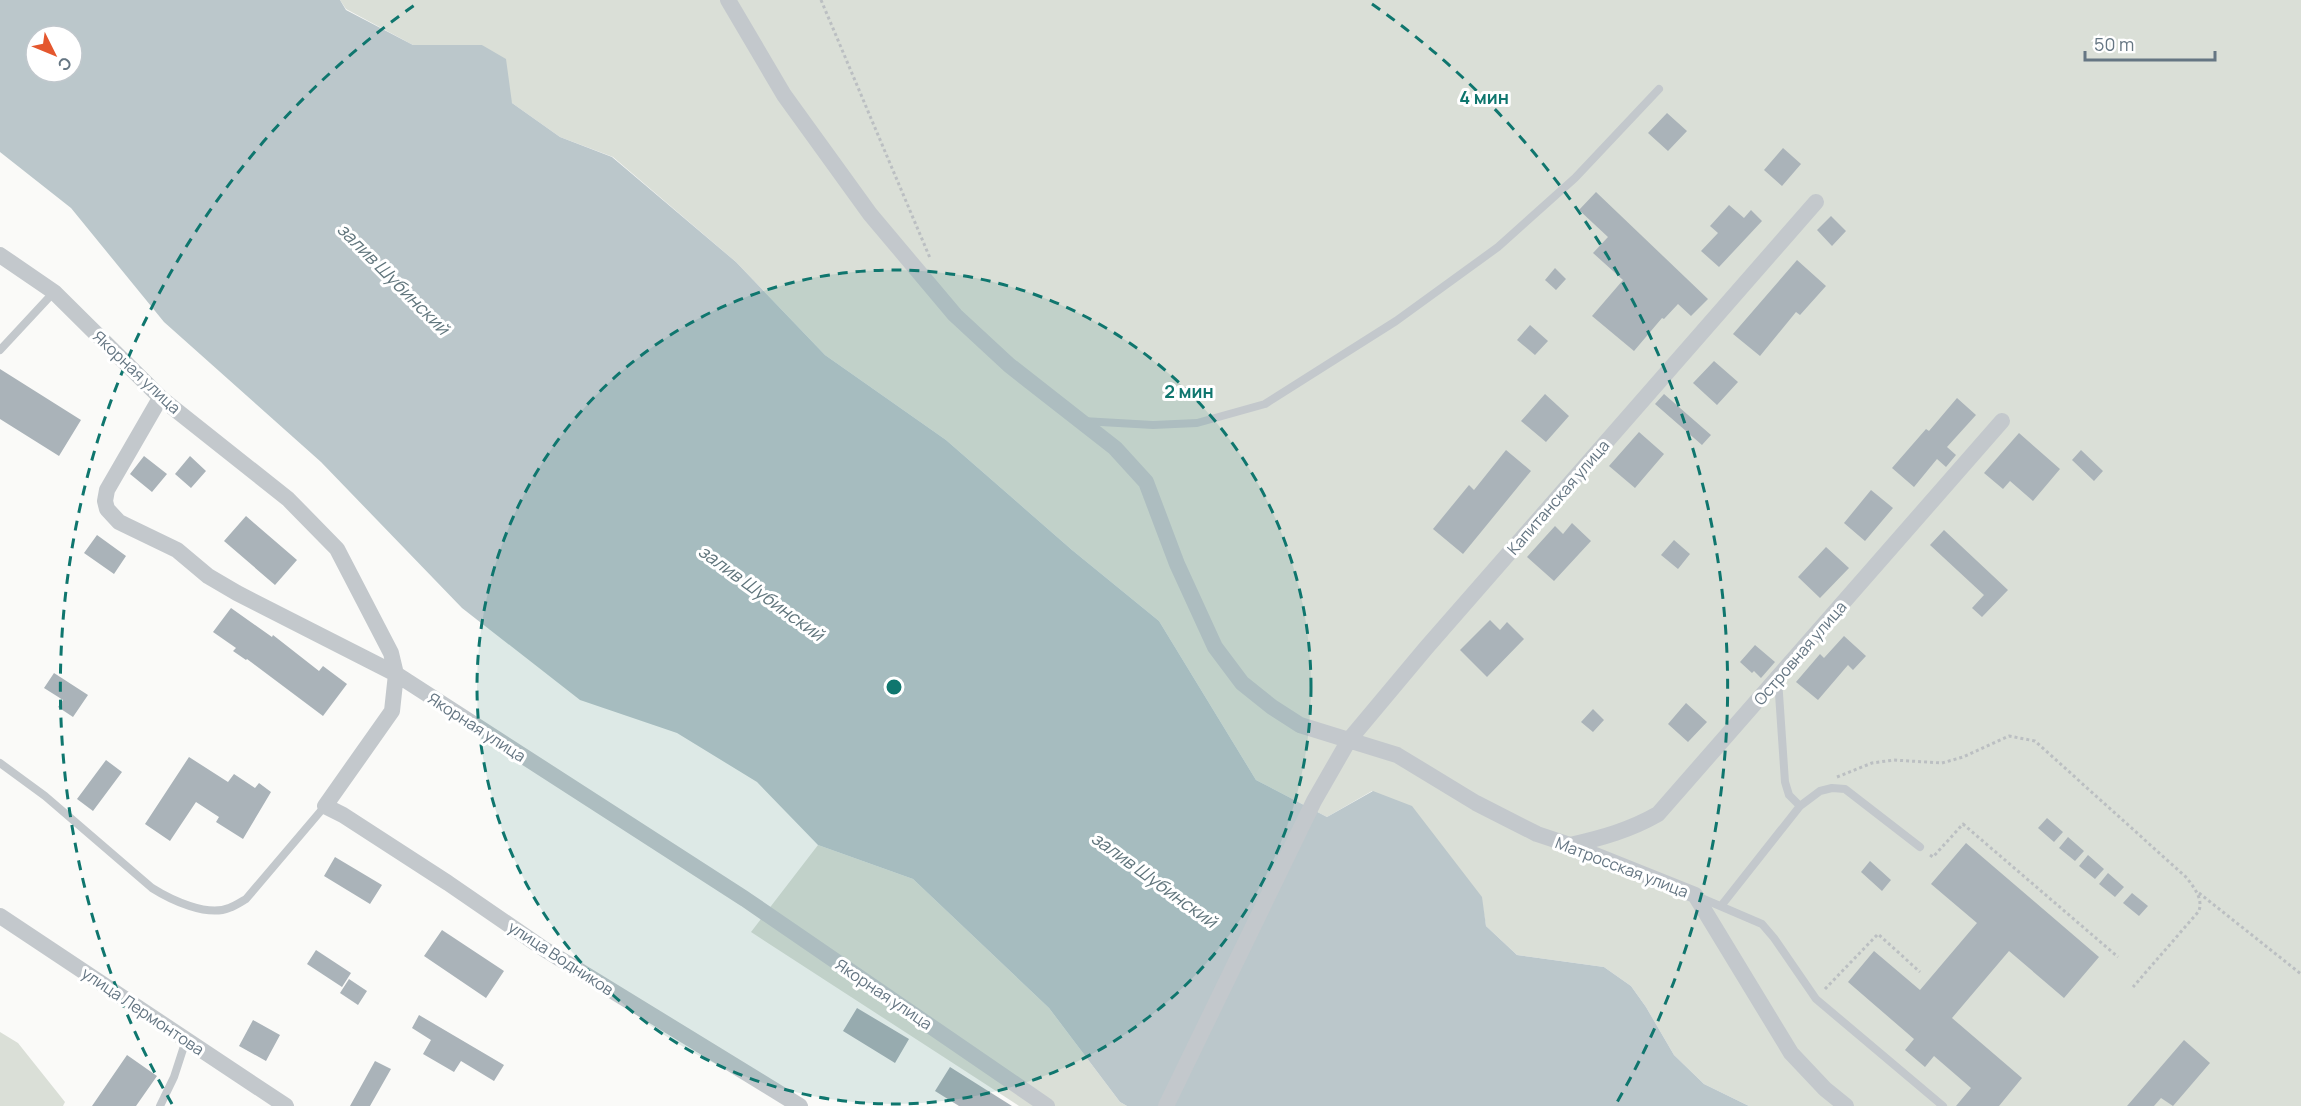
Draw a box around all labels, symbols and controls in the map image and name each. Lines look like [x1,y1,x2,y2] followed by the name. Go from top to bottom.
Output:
[24,24,84,84] north arrow
[2085,24,2216,62] scale bar
[2094,32,2134,56] text: 50 m
[53,52,77,76] text: С
[1459,85,1509,109] text: 4 мин
[332,217,456,341] water label: залив Шубинский
[88,326,186,418] street label: Якорная улица
[1164,379,1214,403] text: 2 мин
[1502,435,1614,559] street label: Капитанская улица
[694,539,831,647] water label: залив Шубинский
[1749,596,1851,710] street label: Островная улица
[884,677,904,697] centre of rings
[424,687,530,767] street label: Якорная улица
[1087,826,1224,934] water label: залив Шубинский
[1552,831,1692,903] street label: Матросская улица
[504,916,618,1001] street label: улица Водников
[831,953,937,1035] street label: Якорная улица
[77,962,209,1060] street label: улица Лермонтова

